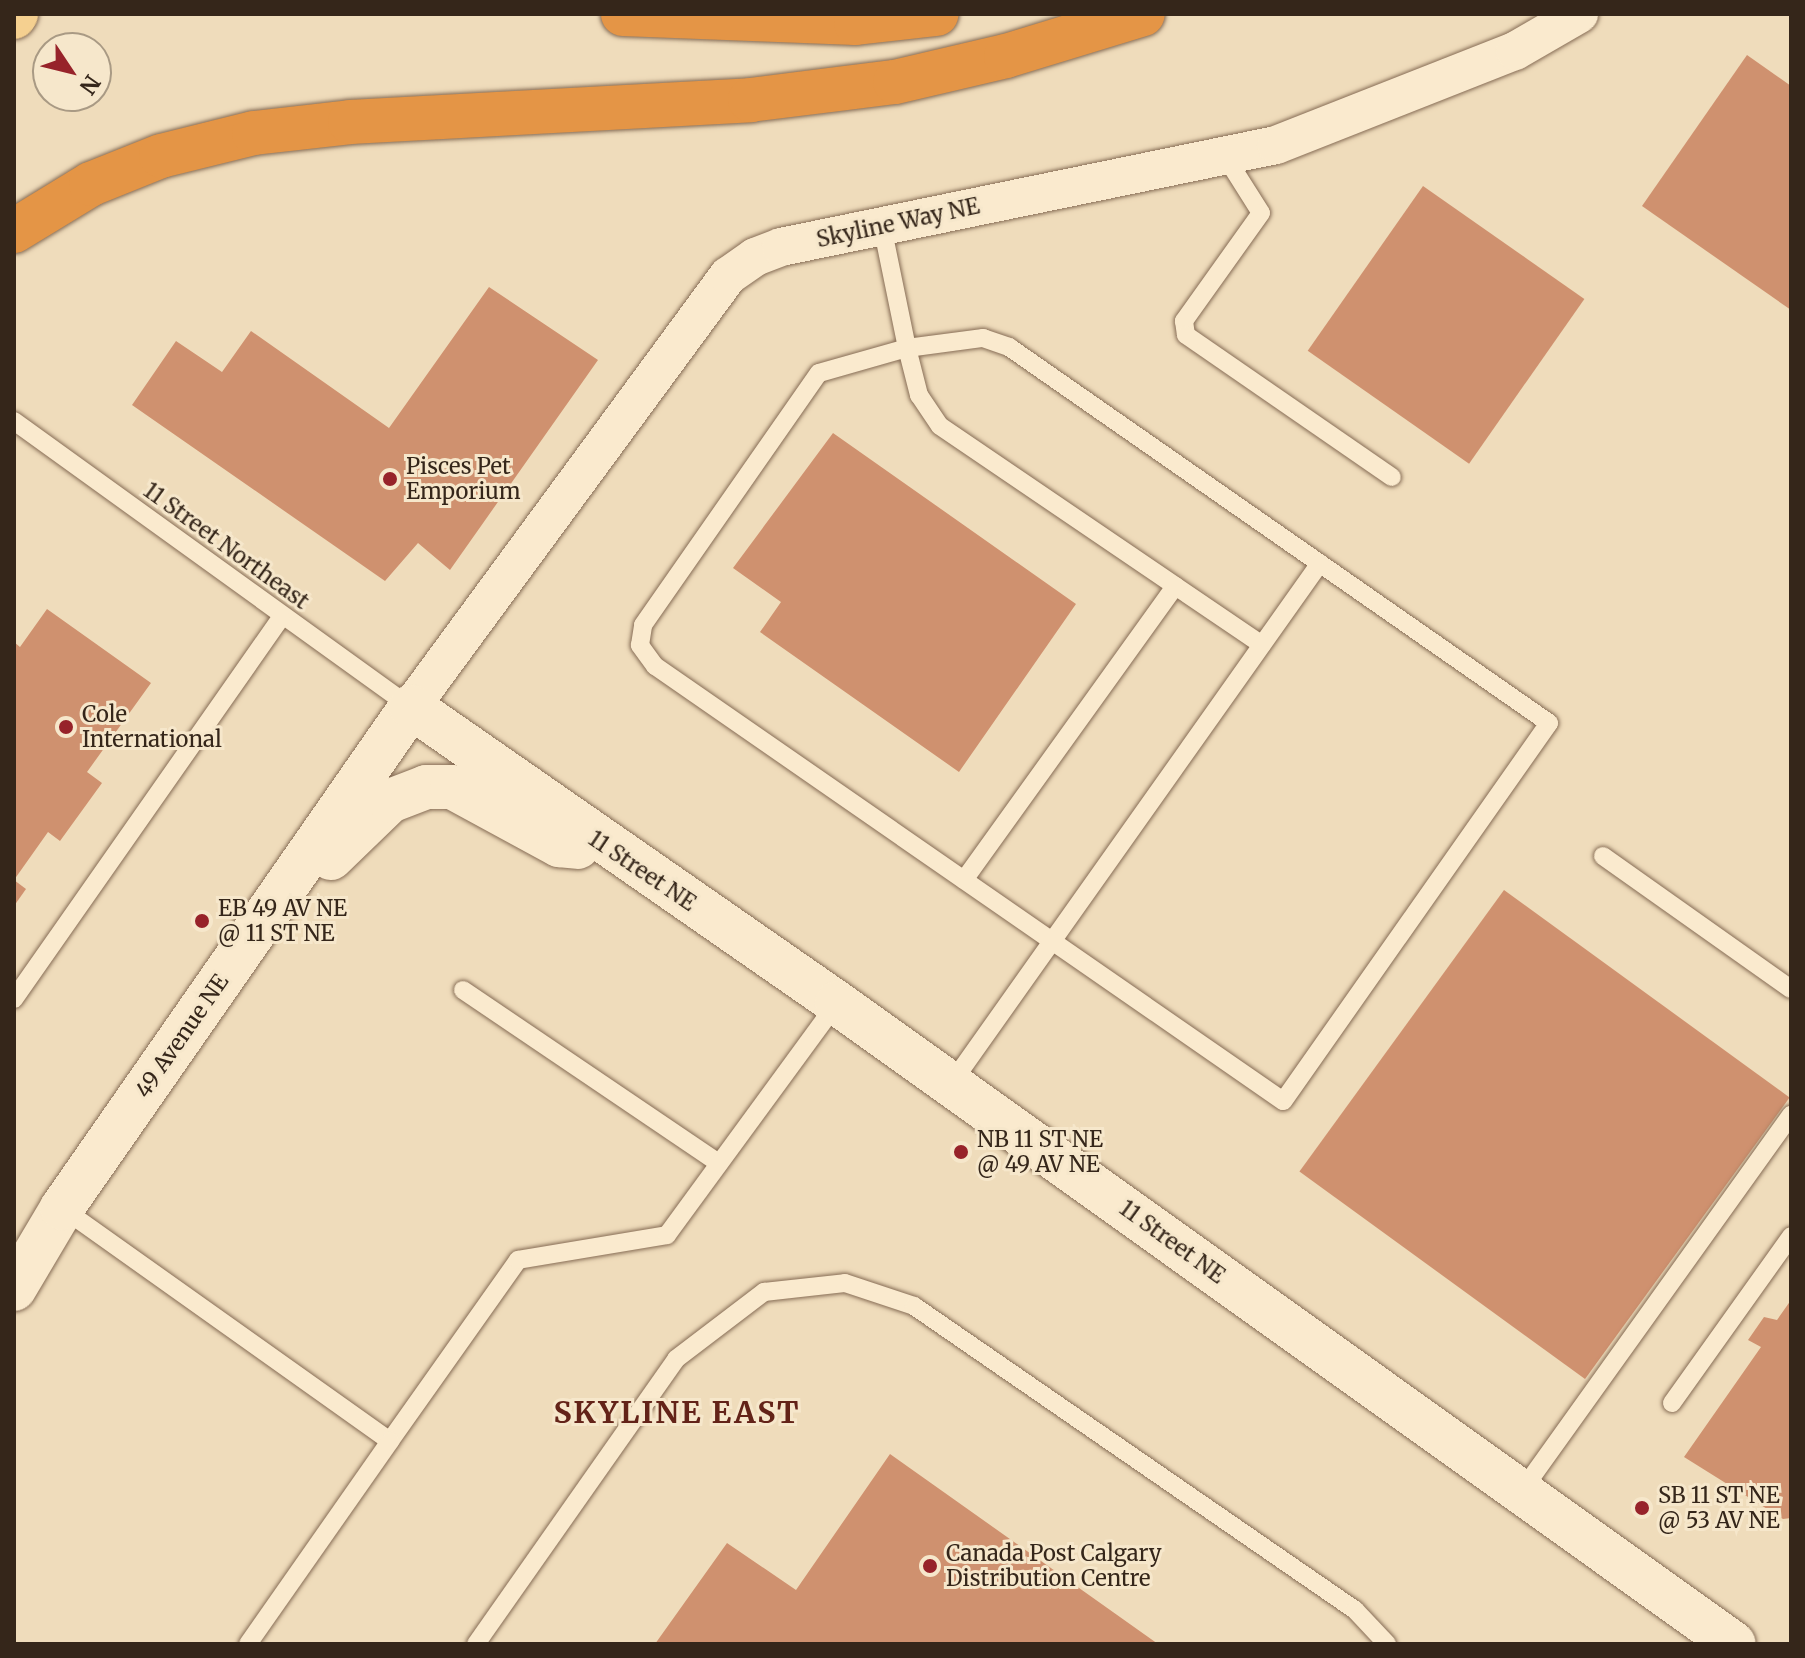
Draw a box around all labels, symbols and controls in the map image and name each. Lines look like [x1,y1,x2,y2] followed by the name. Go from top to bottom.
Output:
[32,32,112,112] north arrow
[74,69,106,100] text: N
[814,193,982,253] street label: Skyline Way NE
[406,453,521,504] place label: Pisces Pet Emporium
[381,470,399,488] marker: Pisces Pet Emporium
[138,477,314,615] street label: 11 Street Northeast
[82,701,222,752] place label: Cole International
[57,718,75,736] marker: Cole International
[583,825,701,917] street label: 11 Street NE
[218,895,347,946] place label: EB 49 AV NE @ 11 ST NE
[193,912,211,930] marker: EB 49 AV NE @ 11 ST NE
[130,969,234,1103] street label: 49 Avenue NE
[977,1126,1103,1178] place label: NB 11 ST NE @ 49 AV NE
[952,1143,970,1161] marker: NB 11 ST NE @ 49 AV NE
[1114,1195,1230,1289] street label: 11 Street NE
[553,1394,801,1430] district label: SKYLINE EAST
[1658,1482,1780,1534] place label: SB 11 ST NE @ 53 AV NE
[1633,1499,1651,1517] marker: SB 11 ST NE @ 53 AV NE
[946,1540,1162,1592] place label: Canada Post Calgary Distribution Centre
[921,1557,939,1575] marker: Canada Post Calgary Distribution Centre

